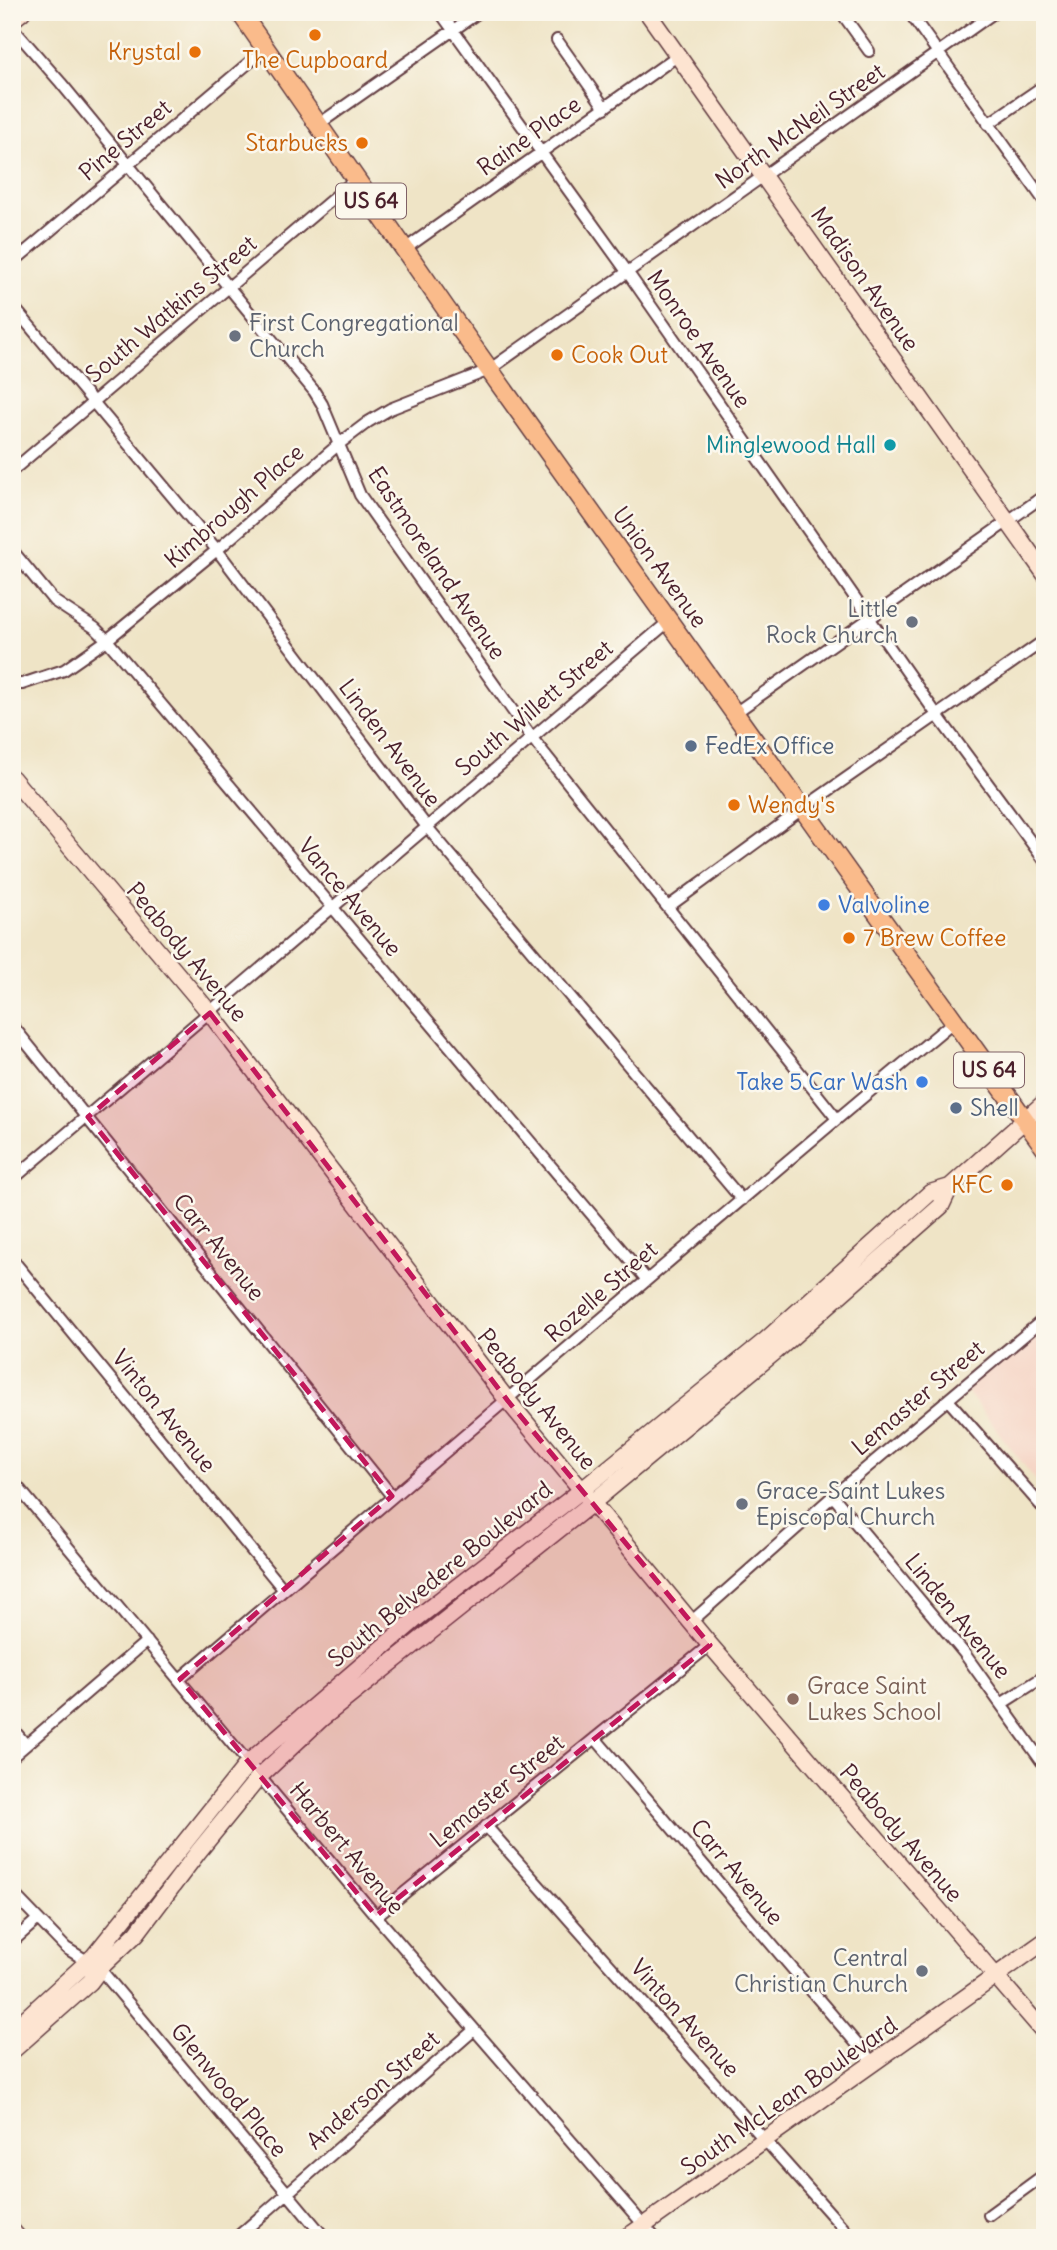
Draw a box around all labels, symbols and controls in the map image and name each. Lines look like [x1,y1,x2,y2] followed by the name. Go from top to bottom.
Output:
[307,27,323,43] marker: The Cupboard
[108,37,181,66] place label: Krystal
[187,44,203,60] marker: Krystal
[242,45,388,74] place label: The Cupboard
[710,56,890,195] street label: North McNeil Street
[471,89,586,182] street label: Raine Place
[73,93,177,187] street label: Pine Street
[245,128,348,157] place label: Starbucks
[354,135,370,151] marker: Starbucks
[336,184,406,218] road number: US 64
[805,201,926,356] street label: Madison Avenue
[79,229,262,389] street label: South Watkins Street
[641,264,758,413] street label: Monroe Avenue
[249,308,459,363] place label: First Congregational Church
[227,328,243,344] marker: First Congregational Church
[571,340,668,369] place label: Cook Out
[549,347,565,363] marker: Cook Out
[706,430,876,459] place label: Minglewood Hall
[158,437,309,574] street label: Kimbrough Place
[882,437,898,453] marker: Minglewood Hall
[362,461,513,665] street label: Eastmoreland Avenue
[607,500,714,633] street label: Union Avenue
[766,594,898,649] place label: Little Rock Church
[904,614,920,630] marker: Little Rock Church
[449,633,619,782] street label: South Willett Street
[333,673,448,812] street label: Linden Avenue
[705,731,835,760] place label: FedEx Office
[683,738,699,754] marker: FedEx Office
[748,790,835,819] place label: Wendy's
[726,797,742,813] marker: Wendy's
[292,831,408,962] street label: Vance Avenue
[121,876,254,1027] street label: Peabody Avenue
[838,890,930,919] place label: Valvoline
[816,897,832,913] marker: Valvoline
[863,923,1006,952] place label: 7 Brew Coffee
[841,930,857,946] marker: 7 Brew Coffee
[954,1052,1024,1088] road number: US 64
[736,1067,908,1096] place label: Take 5 Car Wash
[914,1074,930,1090] marker: Take 5 Car Wash
[970,1093,1019,1122] place label: Shell
[948,1100,964,1116] marker: Shell
[951,1170,993,1199] place label: KFC
[999,1177,1015,1193] marker: KFC
[167,1187,271,1306] street label: Carr Avenue
[538,1235,663,1348] street label: Rozelle Street
[472,1322,603,1475] street label: Peabody Avenue
[846,1334,990,1461] street label: Lemaster Street
[106,1344,223,1478] street label: Vinton Avenue
[322,1474,558,1673] street label: South Belvedere Boulevard
[756,1476,945,1531] place label: Grace-Saint Lukes Episcopal Church
[734,1496,750,1512] marker: Grace-Saint Lukes Episcopal Church
[899,1547,1018,1684] street label: Linden Avenue
[807,1671,941,1726] place label: Grace Saint Lukes School
[785,1691,801,1707] marker: Grace Saint Lukes School
[424,1728,570,1854] street label: Lemaster Street
[834,1758,969,1908] street label: Peabody Avenue
[284,1776,411,1920] street label: Harbert Avenue
[685,1813,790,1931] street label: Carr Avenue
[734,1943,908,1998] place label: Central Christian Church
[625,1953,746,2083] street label: Vinton Avenue
[914,1963,930,1979] marker: Central Christian Church
[675,2010,903,2181] street label: South McLean Boulevard
[165,2017,294,2163] street label: Glenwood Place
[300,2024,445,2155] street label: Anderson Street

